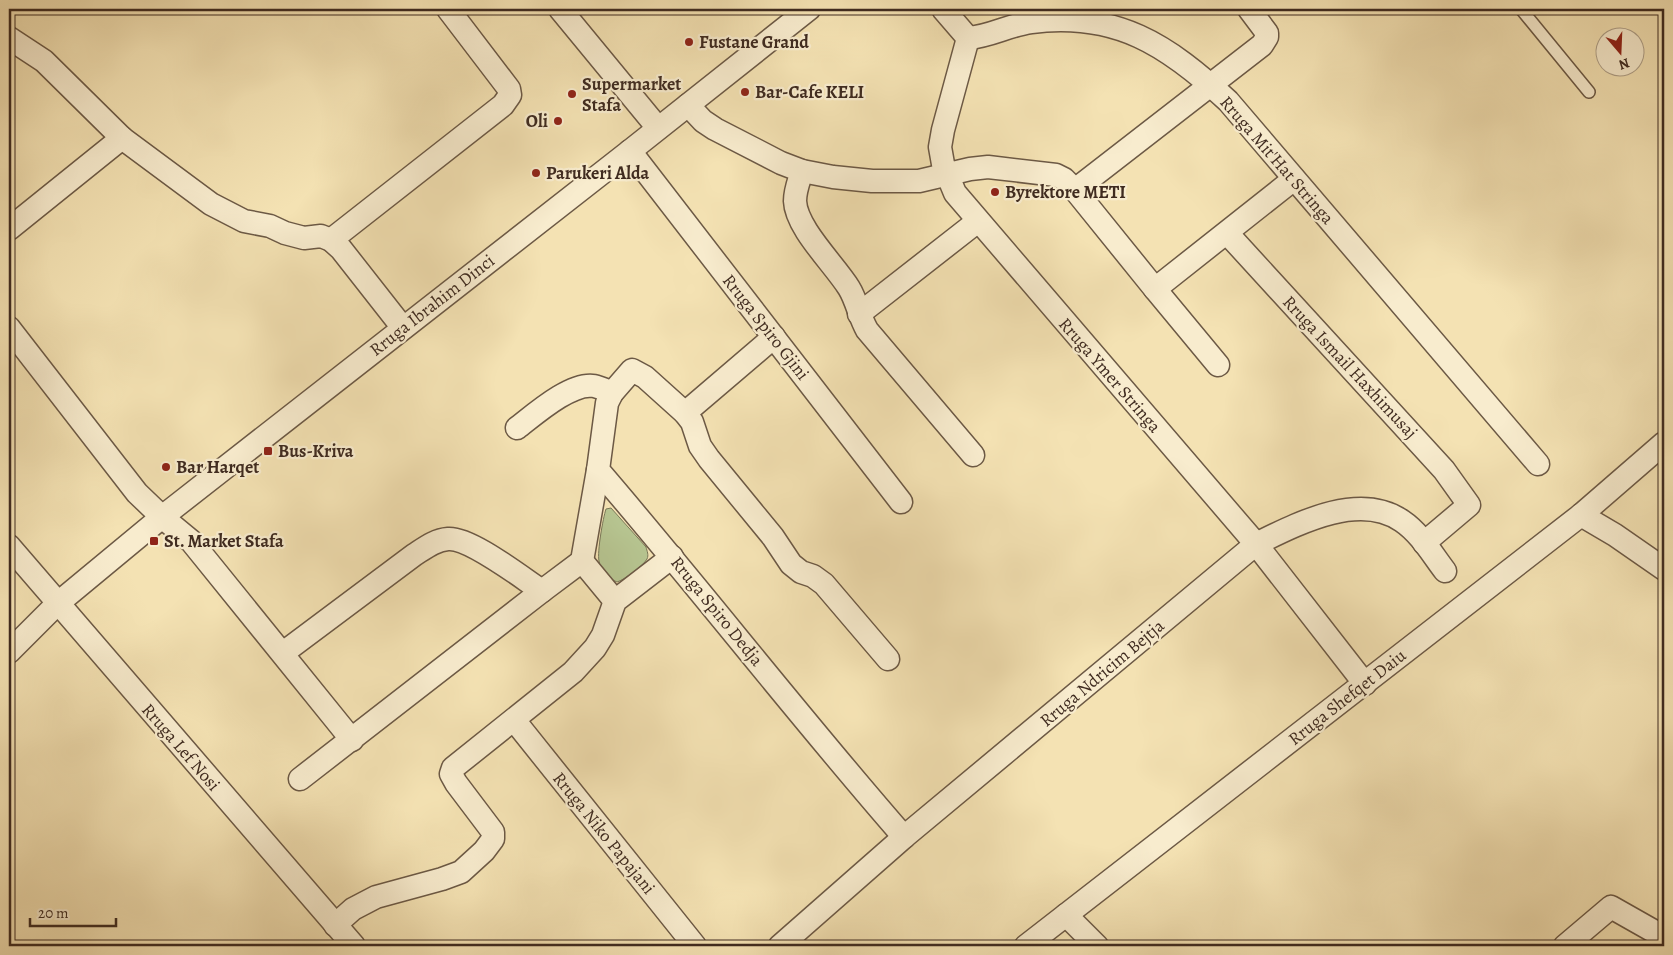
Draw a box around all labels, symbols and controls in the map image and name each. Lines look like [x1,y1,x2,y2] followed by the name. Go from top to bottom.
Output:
[1596,28,1646,78] north arrow
[699,30,809,54] place label: Fustane Grand
[683,36,695,48] marker: Fustane Grand
[1616,53,1632,74] text: N
[582,72,681,117] place label: Supermarket Stafa
[755,80,864,104] place label: Bar-Cafe KELI
[739,86,751,98] marker: Bar-Cafe KELI
[566,88,578,100] marker: Supermarket Stafa
[1214,91,1340,230] street label: Rruga Mit'Hat Stringa
[526,109,548,133] place label: Oli
[552,115,564,127] marker: Oli
[546,161,650,185] place label: Parukeri Alda
[530,167,542,179] marker: Parukeri Alda
[1005,180,1126,204] place label: Byrektore METI
[989,186,1001,198] marker: Byrektore METI
[365,249,499,361] street label: Rruga Ibrahim Dinci
[717,269,815,385] street label: Rruga Spiro Gjini
[1277,290,1423,444] street label: Rruga Ismail Haxhimusaj
[1053,312,1167,438] street label: Rruga Ymer Stringa
[278,439,354,463] place label: Bus-Kriva
[262,445,274,457] marker: Bus-Kriva
[176,455,259,479] place label: Bar Harqet
[160,461,172,473] marker: Bar Harqet
[164,529,284,553] place label: St. Market Stafa
[148,535,160,547] marker: St. Market Stafa
[665,551,769,671] street label: Rruga Spiro Dedja
[1035,613,1170,732] street label: Rruga Ndricim Bejtja
[1283,643,1411,751] street label: Rruga Shefqet Daiu
[136,698,226,796] street label: Rruga Lef Nosi
[547,767,661,899] street label: Rruga Niko Papajani
[30,895,116,927] scale bar
[38,903,69,923] text: 20 m

